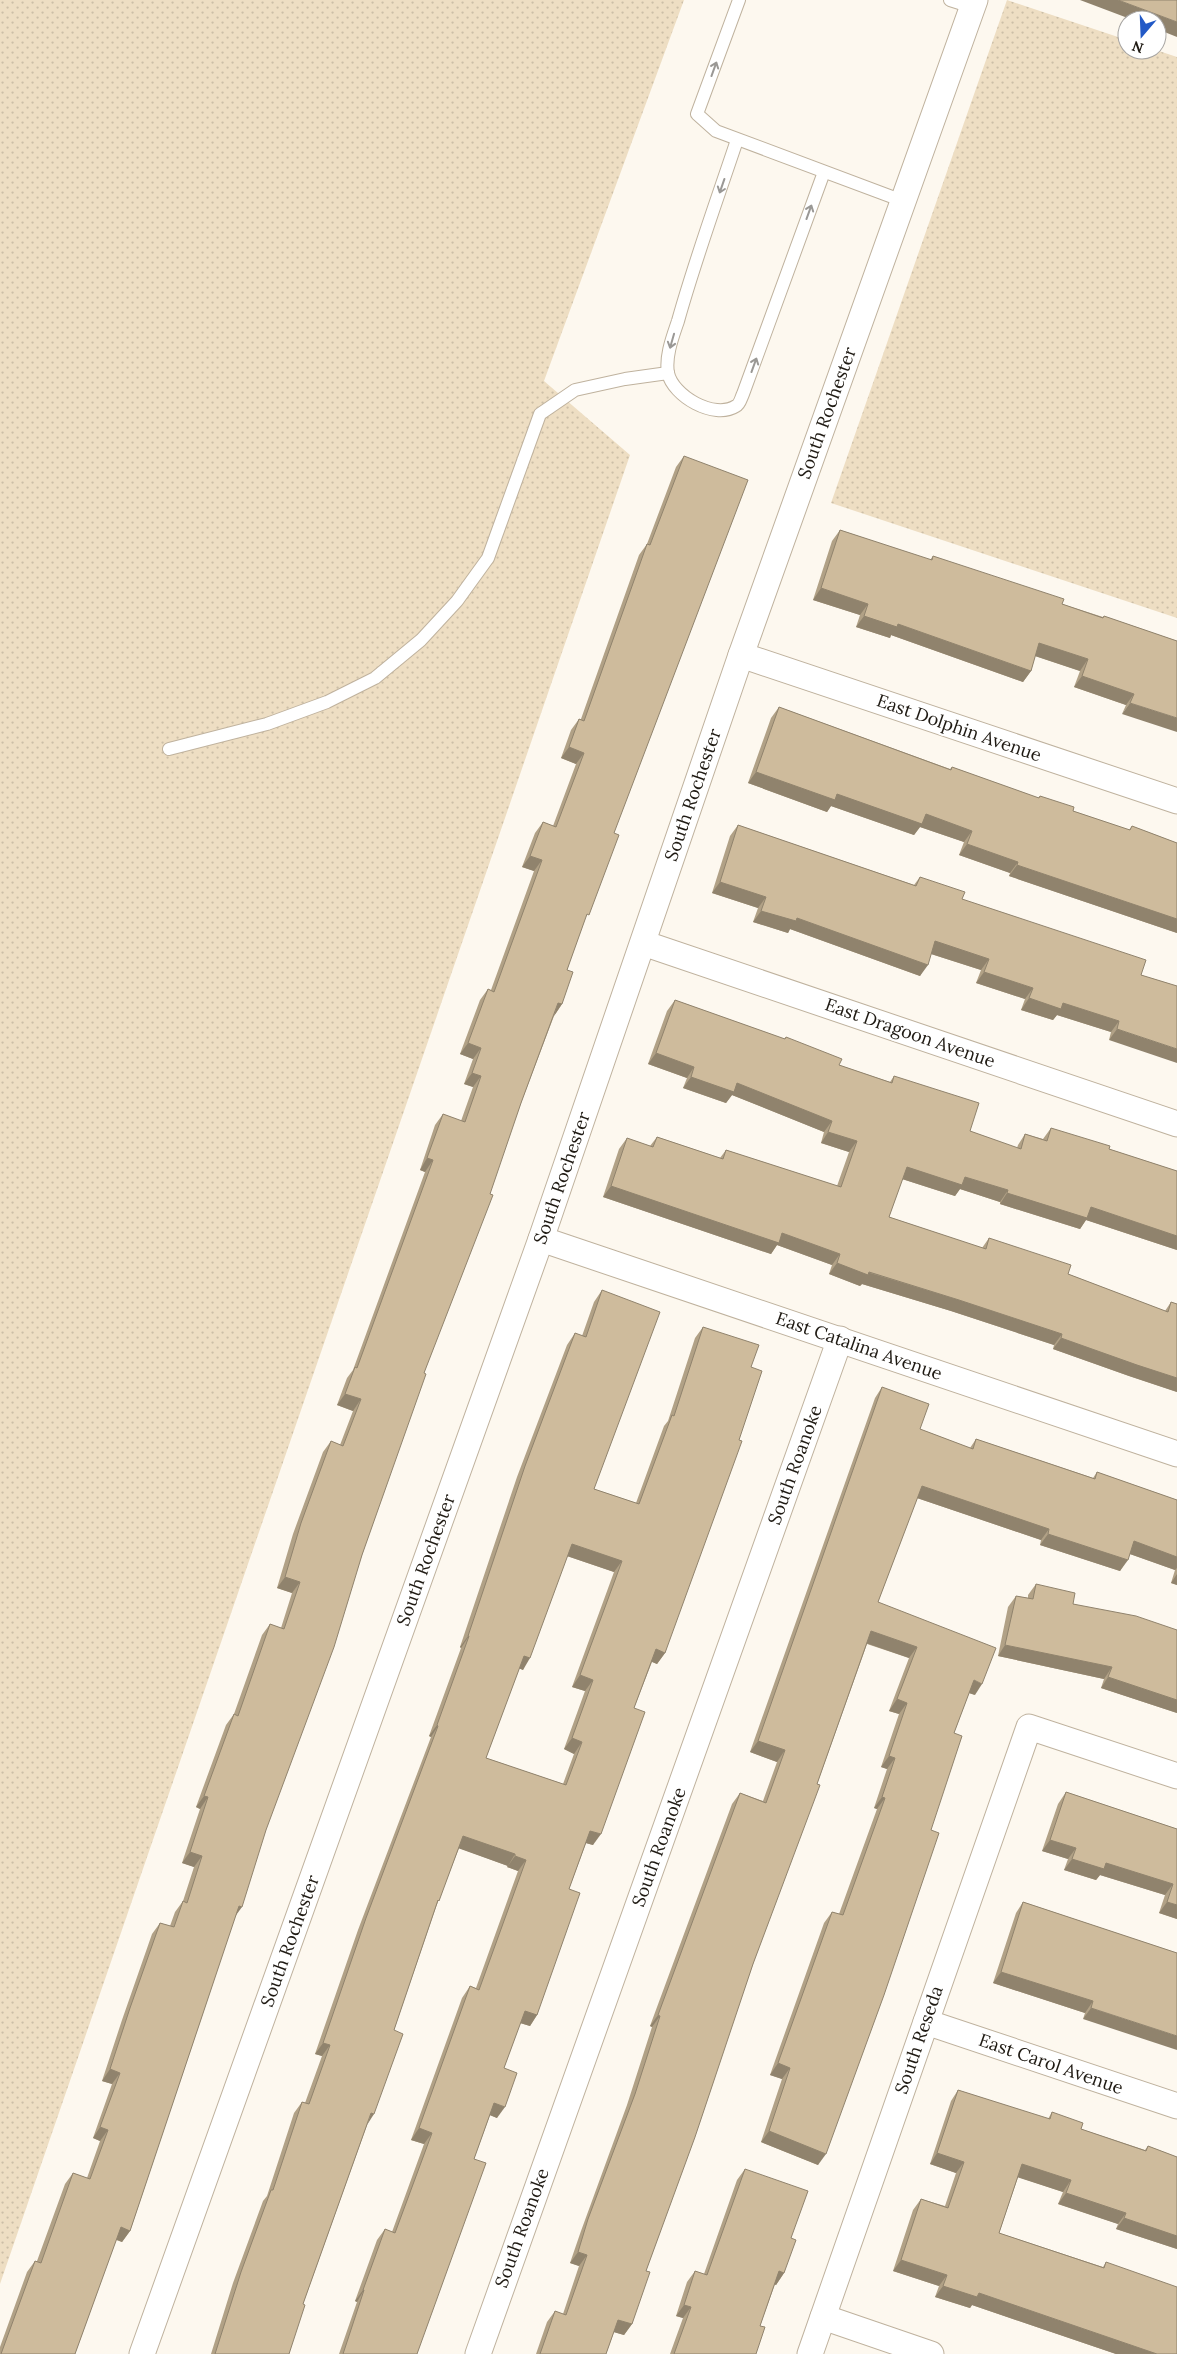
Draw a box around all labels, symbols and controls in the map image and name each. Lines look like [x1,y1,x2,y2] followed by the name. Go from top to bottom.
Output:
[1117,10,1167,60] north arrow
[1130,37,1146,58] text: N
[710,61,719,77] one-way arrow
[716,178,726,194] one-way arrow
[805,205,814,220] one-way arrow
[667,332,676,348] one-way arrow
[792,344,861,482] street label: South Rochester
[750,358,759,373] one-way arrow
[874,689,1045,767] street label: East Dolphin Avenue
[659,725,726,864] street label: South Rochester
[822,993,999,1073] street label: East Dragoon Avenue
[528,1108,595,1247] street label: South Rochester
[773,1306,946,1385] street label: East Catalina Avenue
[762,1402,827,1528] street label: South Roanoke
[391,1491,460,1629] street label: South Rochester
[626,1784,691,1910] street label: South Roanoke
[255,1872,324,2010] street label: South Rochester
[889,1983,948,2097] street label: South Reseda
[976,2028,1127,2099] street label: East Carol Avenue
[489,2165,554,2291] street label: South Roanoke

